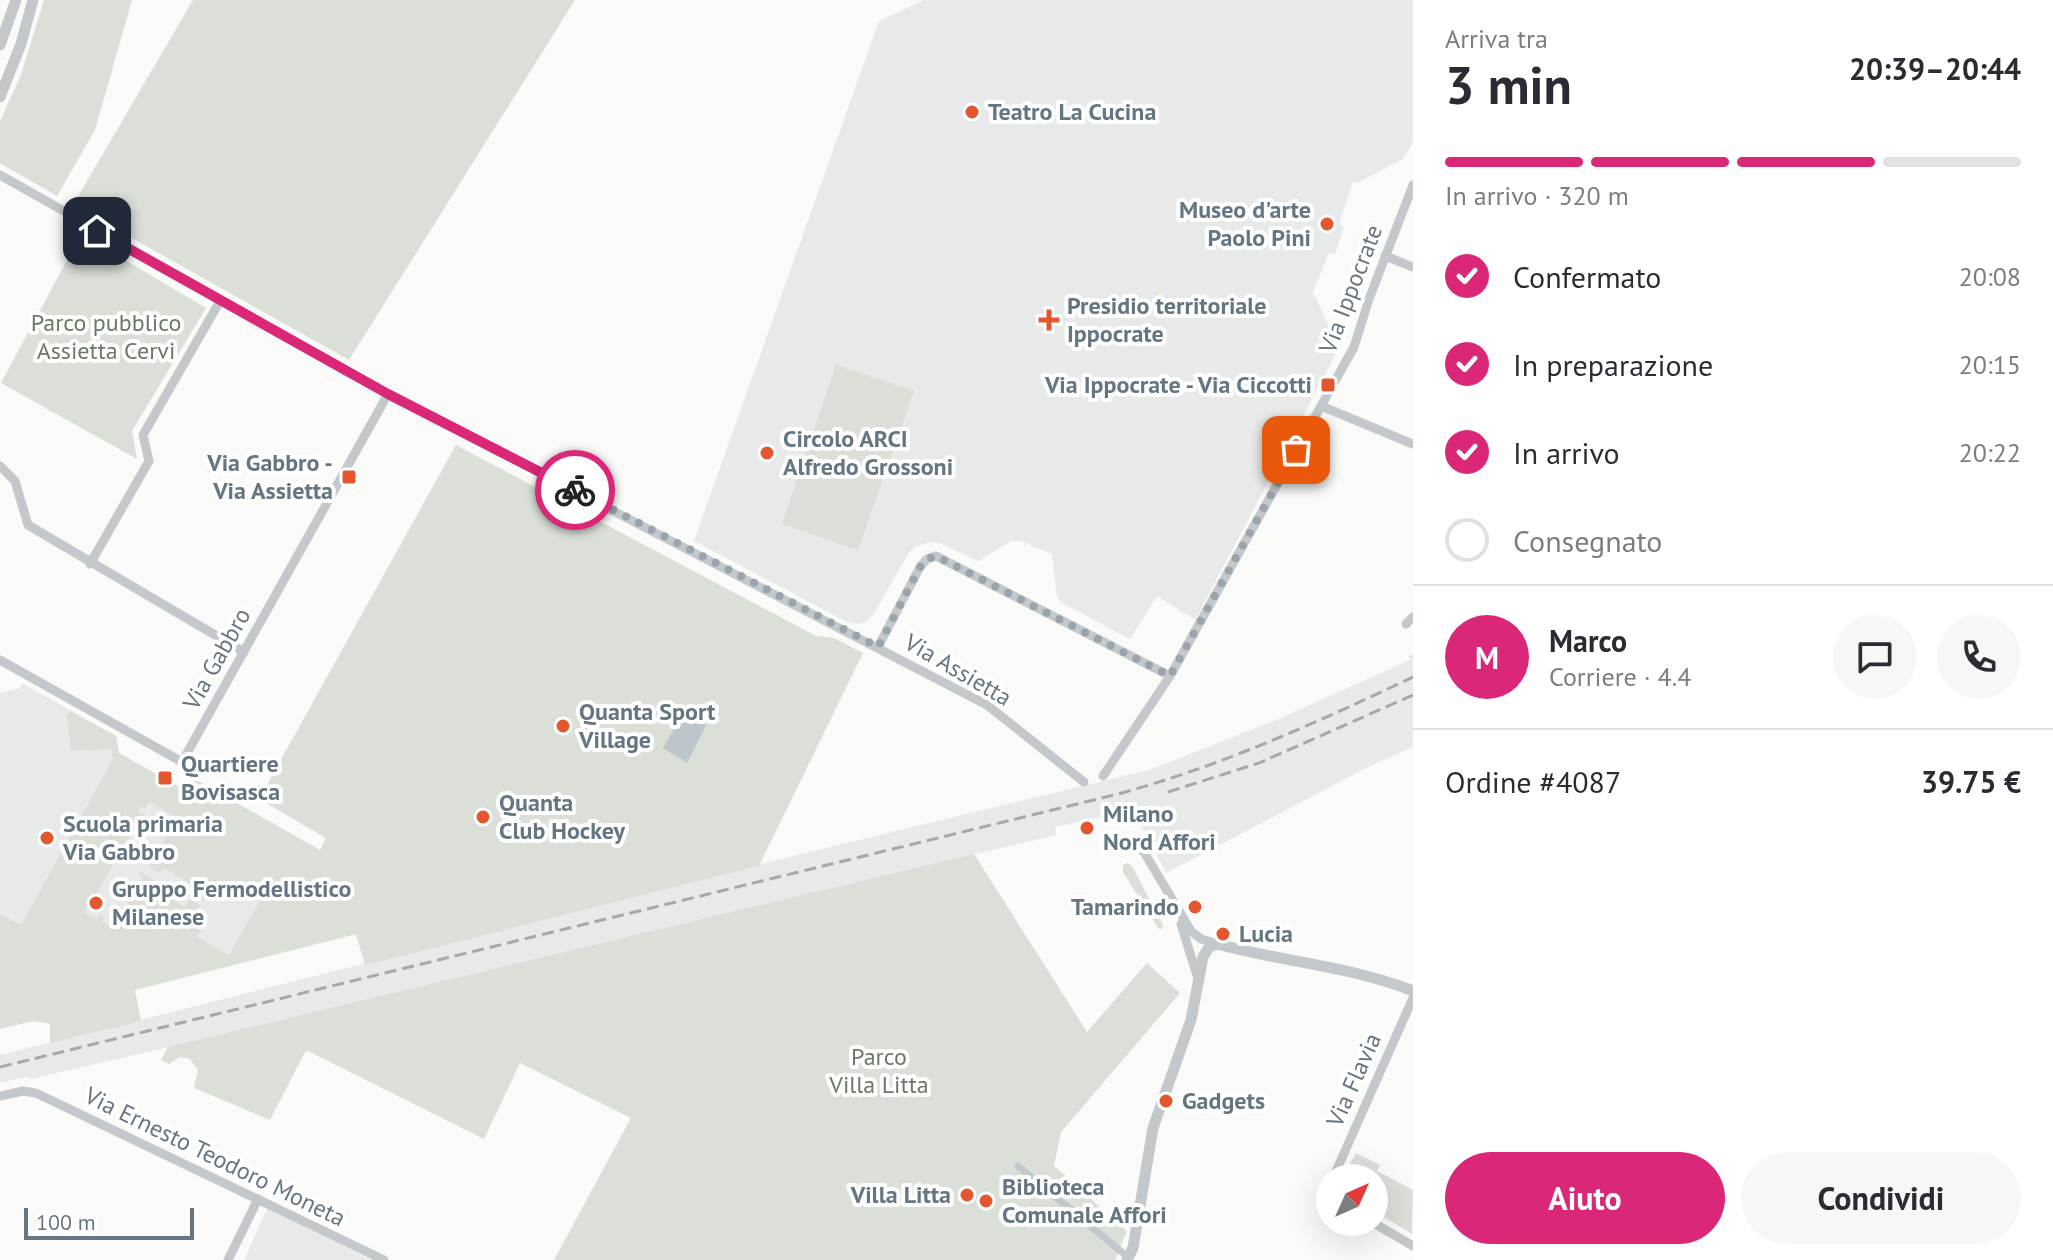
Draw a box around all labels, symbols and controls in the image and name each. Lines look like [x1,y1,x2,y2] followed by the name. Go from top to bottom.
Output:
[1445,22,1548,55] text: Arriva tra
[1849,49,2021,88] text: 20:39–20:44
[1445,51,1572,118] text: 3 min
[988,96,1156,127] place label: Teatro La Cucina
[963,103,981,121] marker: Teatro La Cucina
[1445,179,1629,212] text: In arrivo · 320 m
[1179,194,1311,253] place label: Museo d'arte Paolo Pini
[63,197,131,265] pin
[75,209,119,253] icon: home
[1318,215,1336,233] marker: Museo d'arte Paolo Pini
[1311,220,1389,358] street label: Via Ippocrate
[1445,254,1489,298] icon: check
[1513,257,1661,296] text: Confermato
[1959,260,2021,293] text: 20:08
[1067,290,1267,349] place label: Presidio territoriale Ippocrate
[31,307,181,366] park label: Parco pubblico Assietta Cervi
[1038,309,1060,331] marker: Presidio territoriale Ippocrate
[1445,342,1489,386] icon: check
[1513,345,1713,384] text: In preparazione
[1959,348,2021,381] text: 20:15
[1044,369,1312,400] place label: Via Ippocrate - Via Ciccotti
[1319,376,1337,394] marker: Via Ippocrate - Via Ciccotti
[1262,416,1330,484] pin
[783,423,953,482] place label: Circolo ARCI Alfredo Grossoni
[1274,428,1318,472] icon: bag
[1445,430,1489,474] icon: check
[1513,433,1620,472] text: In arrivo
[1959,436,2021,469] text: 20:22
[758,444,776,462] marker: Circolo ARCI Alfredo Grossoni
[206,447,333,506] place label: Via Gabbro - Via Assietta
[535,450,615,530] courier
[340,468,358,486] marker: Via Gabbro - Via Assietta
[553,468,597,512] icon: bike
[1513,521,1662,560] text: Consegnato
[175,602,257,716] street label: Via Gabbro
[1833,615,1917,699] button: chat
[1937,615,2021,699] button: phone
[1549,621,1627,660] text: Marco
[898,626,1017,713] street label: Via Assietta
[1475,638,1499,677] text: M
[1549,660,1692,693] text: Corriere · 4.4
[578,696,716,755] place label: Quanta Sport Village
[554,717,572,735] marker: Quanta Sport Village
[181,748,280,807] place label: Quartiere Bovisasca
[1445,762,1621,801] text: Ordine #4087
[1921,762,2021,801] text: 39.75 €
[156,769,174,787] marker: Quartiere Bovisasca
[499,787,626,846] place label: Quanta Club Hockey
[1103,798,1216,857] place label: Milano Nord Affori
[62,808,223,867] place label: Scuola primaria Via Gabbro
[474,808,492,826] marker: Quanta Club Hockey
[1078,819,1096,837] marker: Milano Nord Affori
[38,829,56,847] marker: Scuola primaria Via Gabbro
[112,873,351,932] place label: Gruppo Fermodellistico Milanese
[1071,891,1179,922] place label: Tamarindo
[87,894,105,912] marker: Gruppo Fermodellistico Milanese
[1186,898,1204,916] marker: Tamarindo
[1239,918,1293,949] place label: Lucia
[1214,925,1232,943] marker: Lucia
[1319,1028,1388,1133] street label: Via Flavia
[828,1041,929,1100] park label: Parco Villa Litta
[79,1079,351,1233] street label: Via Ernesto Teodoro Moneta
[1182,1085,1265,1116] place label: Gadgets
[1157,1092,1175,1110] marker: Gadgets
[1445,1152,1725,1244] button: Aiuto
[1741,1152,2021,1244] button: Condividi
[1316,1164,1388,1236] north arrow
[1316,1164,1388,1236] map controls
[1002,1171,1167,1230] place label: Biblioteca Comunale Affori
[850,1179,951,1210] place label: Villa Litta
[958,1186,976,1204] marker: Villa Litta
[977,1192,995,1210] marker: Biblioteca Comunale Affori
[24,1204,194,1240] scale bar
[36,1208,96,1236] text: 100 m

